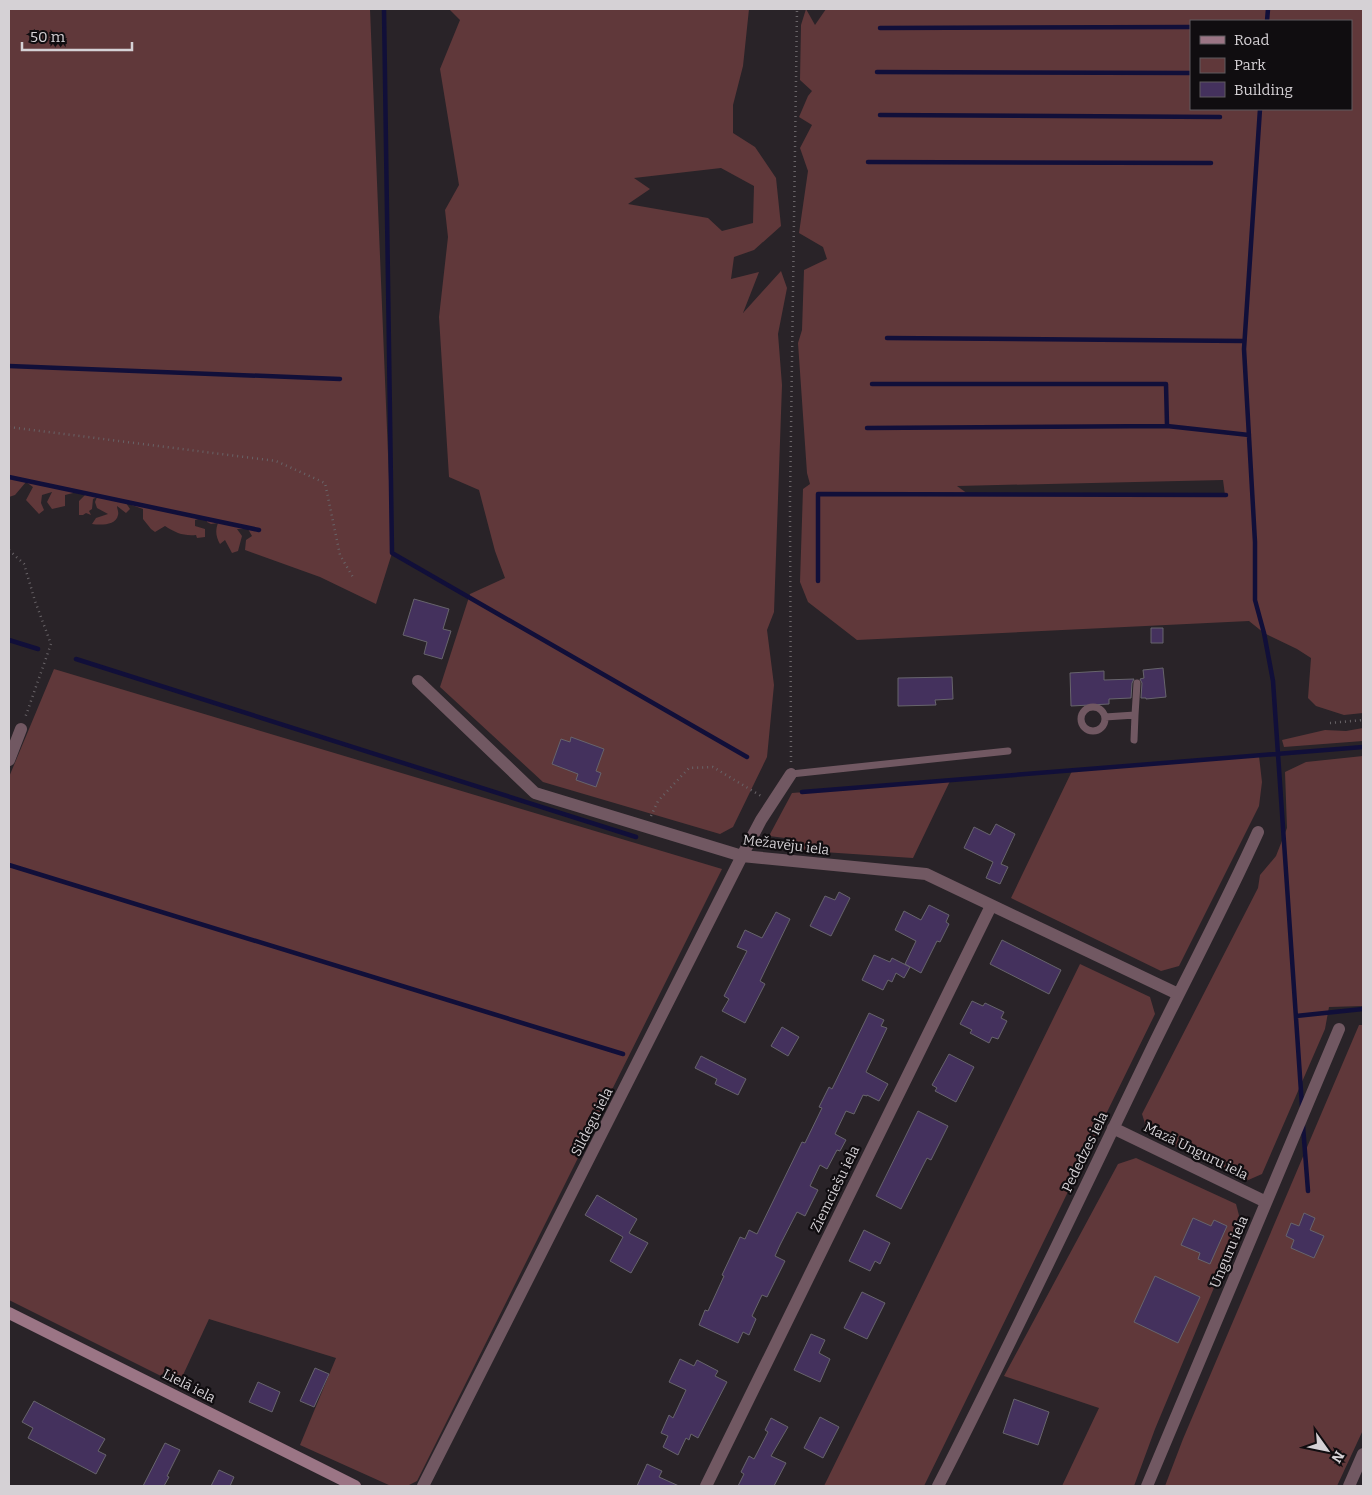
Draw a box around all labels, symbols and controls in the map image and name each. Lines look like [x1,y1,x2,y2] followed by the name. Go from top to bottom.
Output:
[22,20,132,52] scale bar
[1190,20,1352,110] legend
[30,28,66,46] text: 50 m
[1234,31,1269,49] text: Road
[1234,56,1266,74] text: Park
[1234,81,1293,99] text: Building
[742,831,831,859] street label: Mežavēju iela
[567,1085,617,1159] street label: Sildegu iela
[1058,1109,1112,1195] street label: Pededzes iela
[1141,1118,1251,1184] street label: Mazā Unguru iela
[807,1143,863,1235] street label: Ziemciešu iela
[1206,1213,1252,1291] street label: Unguru iela
[160,1365,219,1407] street label: Lielā iela
[1302,1425,1352,1475] north arrow
[1327,1448,1348,1466] text: N

